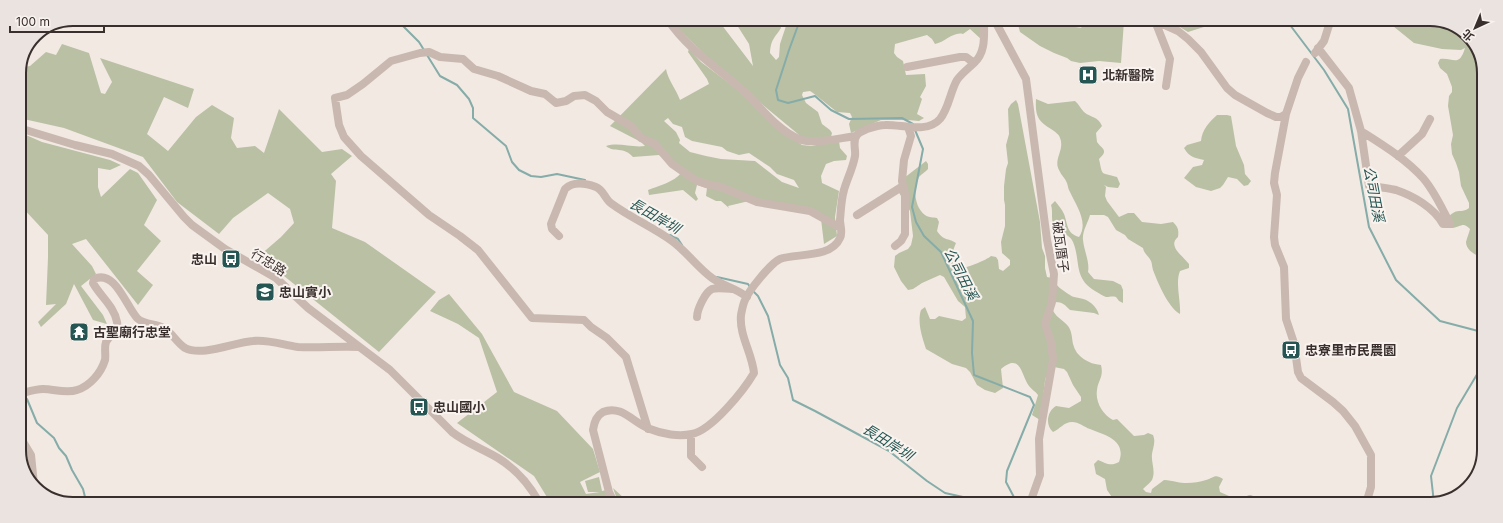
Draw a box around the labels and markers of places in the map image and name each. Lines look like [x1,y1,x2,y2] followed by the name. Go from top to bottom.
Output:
[1077,64,1099,86] hospital icon: 北新醫院
[1102,67,1154,83] place label: 北新醫院
[220,248,242,270] bus stop icon: 忠山
[191,251,217,267] place label: 忠山
[254,281,276,303] school or university icon: 忠山實小
[279,284,332,300] place label: 忠山實小
[68,321,90,343] temple icon: 古聖廟行忠堂
[93,324,171,340] place label: 古聖廟行忠堂
[1280,339,1302,361] bus stop icon: 忠寮里市民農園
[1305,342,1396,358] place label: 忠寮里市民農園
[408,396,430,418] bus stop icon: 忠山國小
[433,399,486,415] place label: 忠山國小

